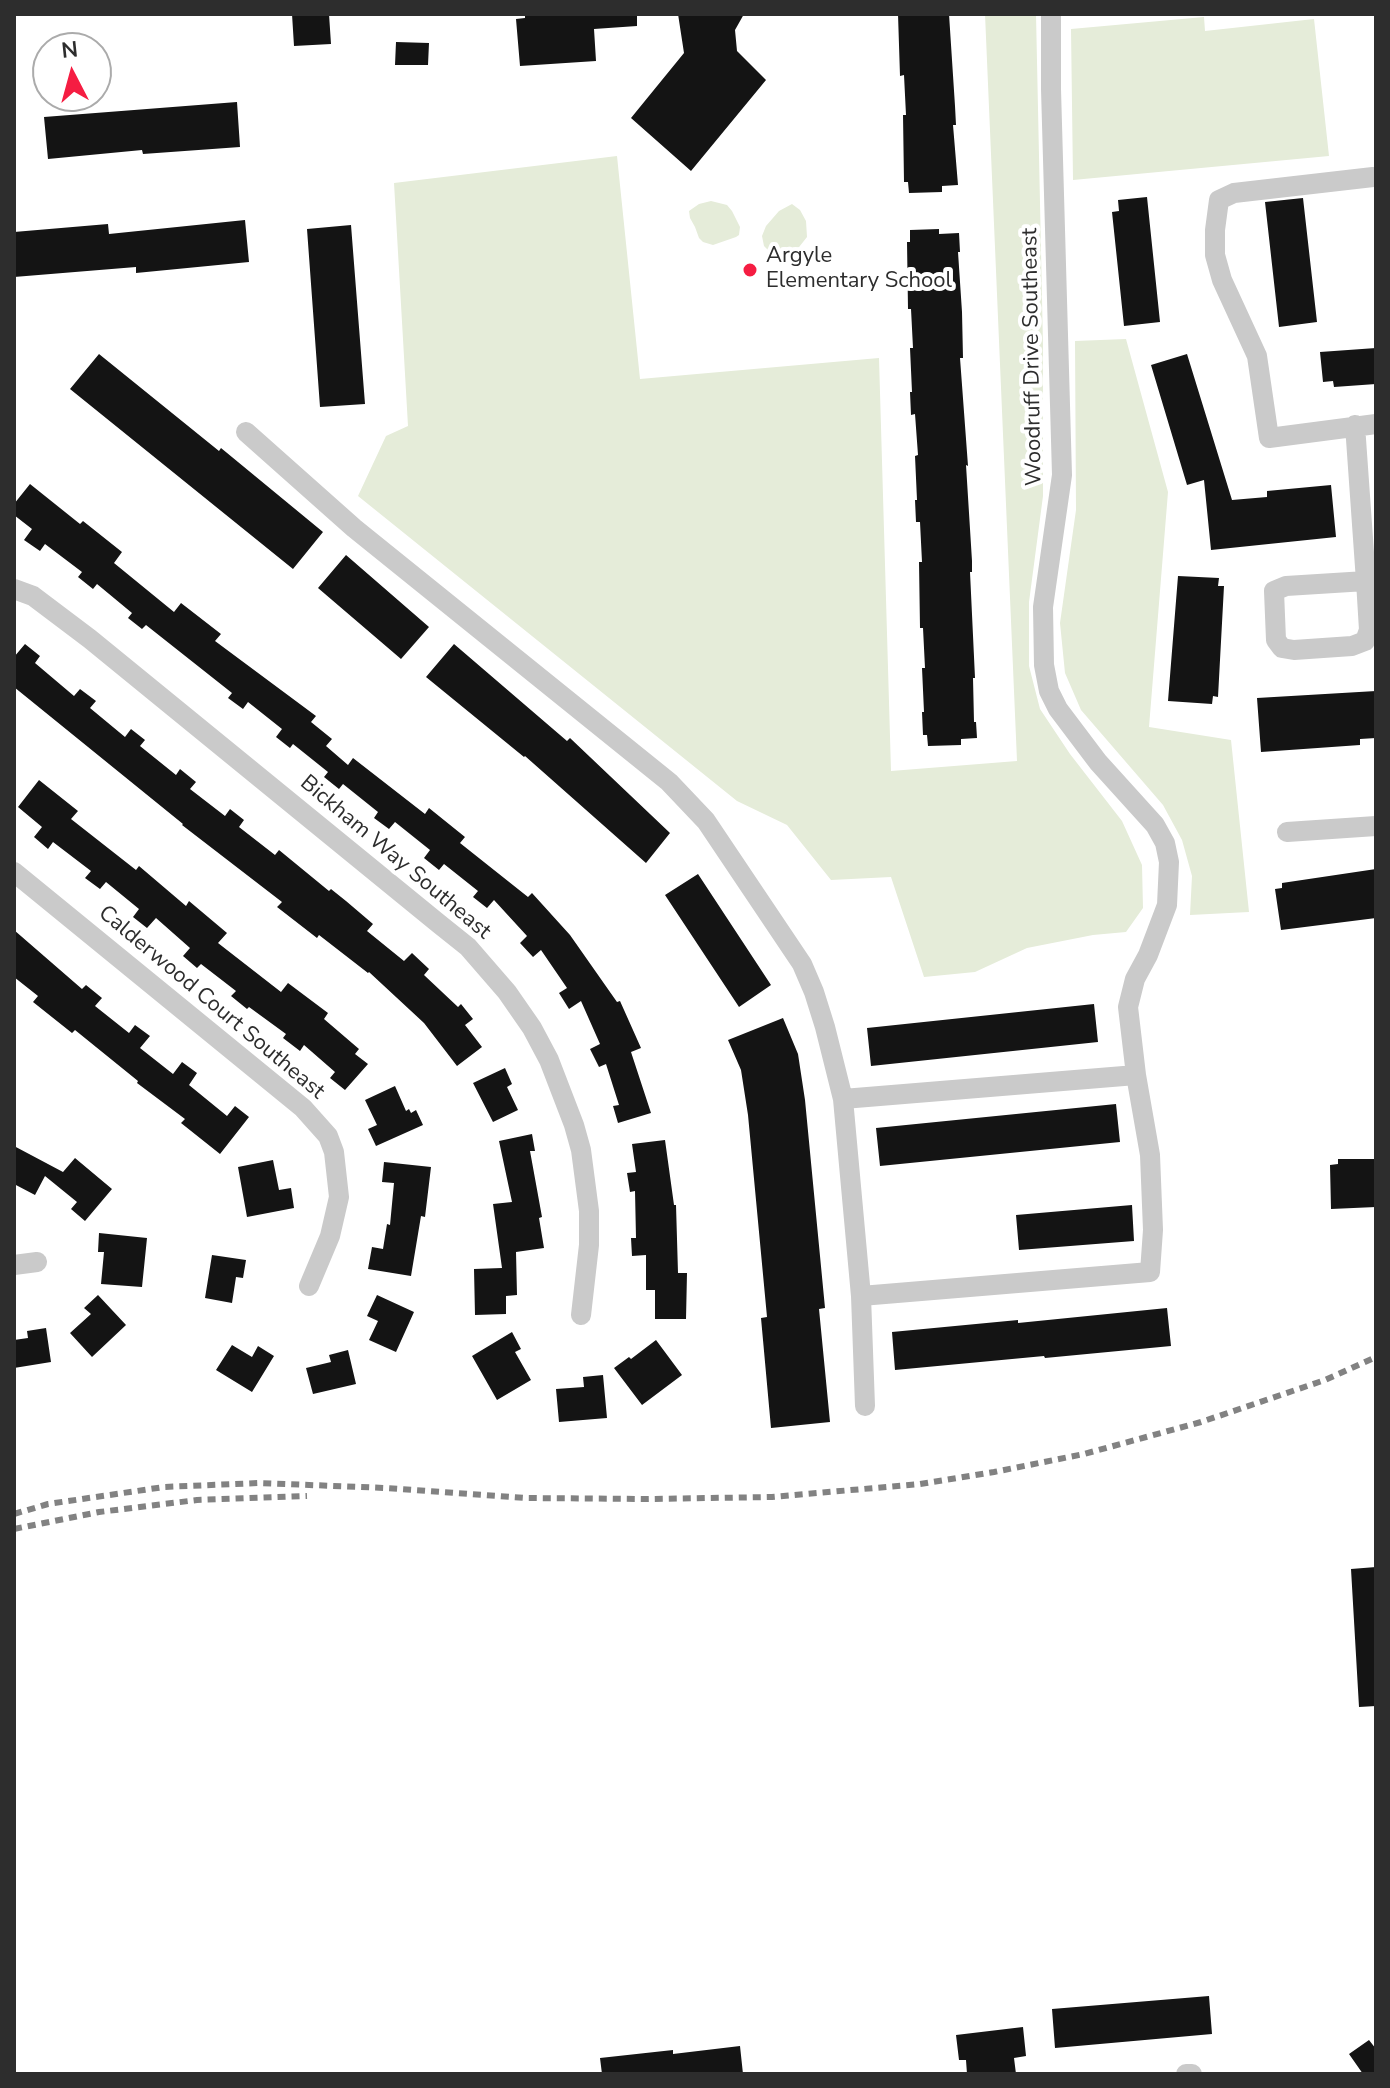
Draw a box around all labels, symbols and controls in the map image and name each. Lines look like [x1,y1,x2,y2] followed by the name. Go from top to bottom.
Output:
[32,32,112,112] north arrow
[60,34,79,66] text: N
[1018,228,1048,486] street label: Woodruff Drive Southeast
[766,244,952,296] place label: Argyle Elementary School
[741,261,759,279] marker: Argyle Elementary School
[294,770,496,946] street label: Bickham Way Southeast
[93,901,329,1105] street label: Calderwood Court Southeast

